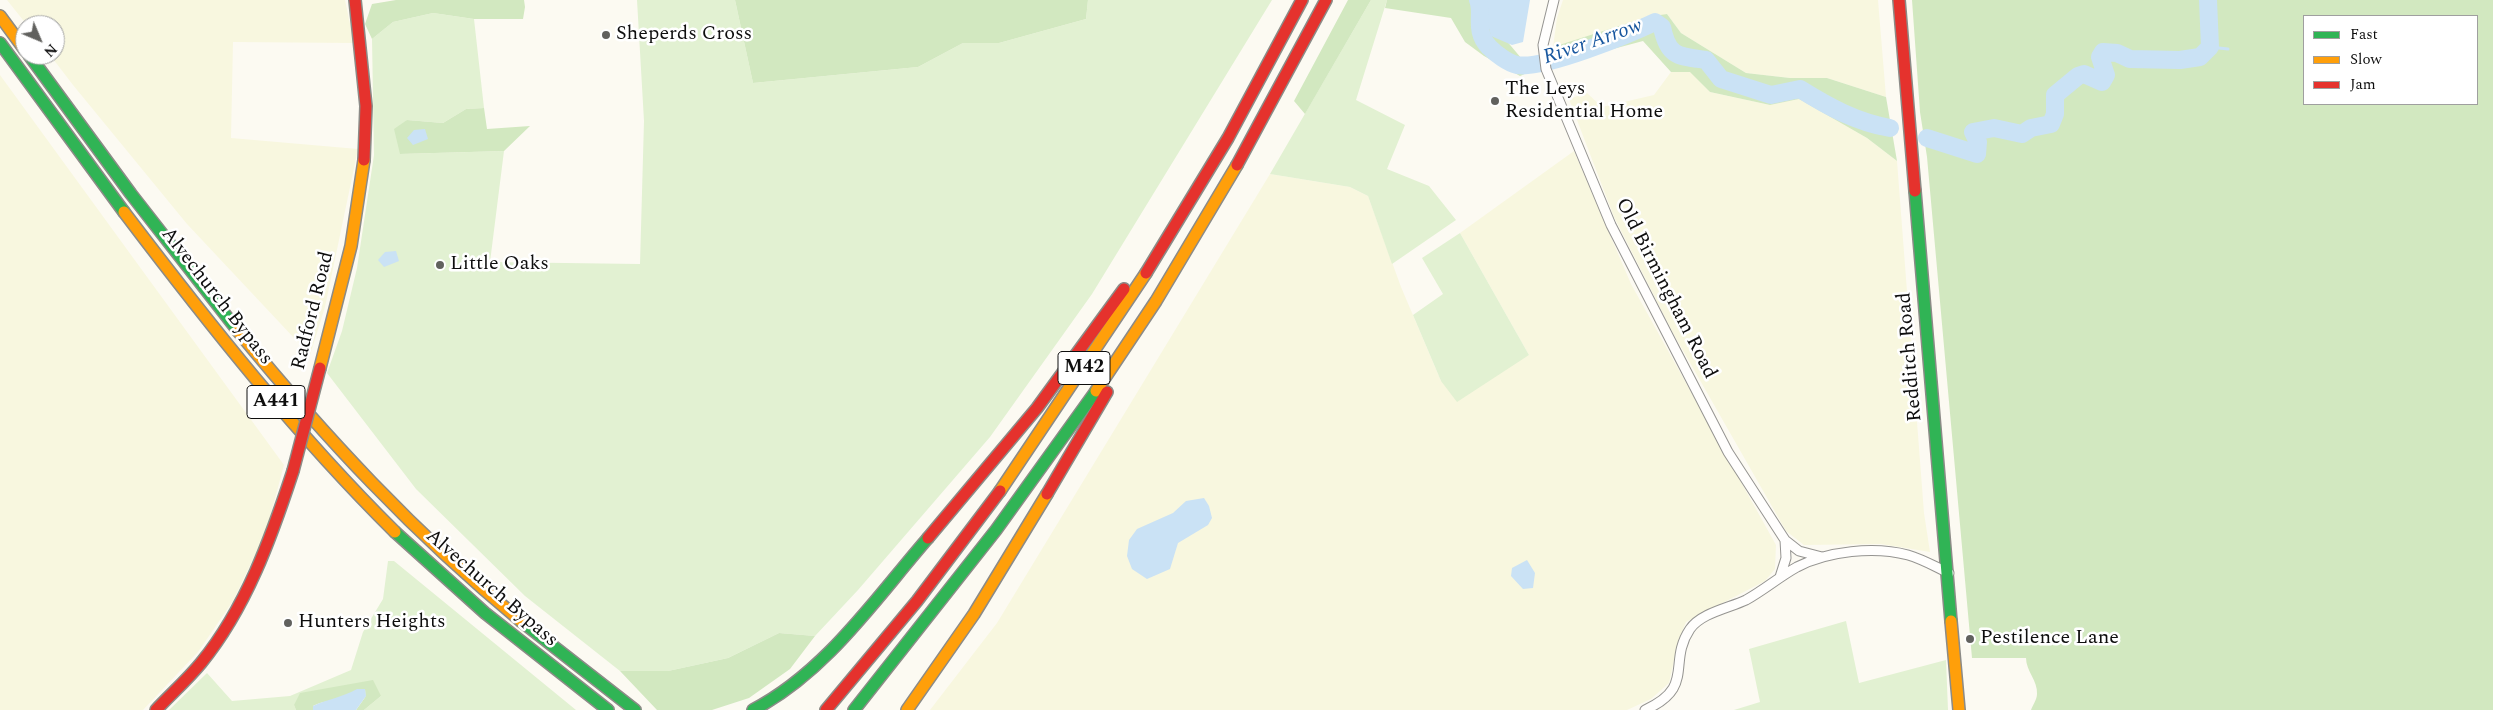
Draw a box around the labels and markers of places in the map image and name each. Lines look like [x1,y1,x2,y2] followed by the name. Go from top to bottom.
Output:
[616,23,752,47] place label: Sheperds Cross
[600,29,612,41] marker: Sheperds Cross
[1505,78,1663,125] place label: The Leys Residential Home
[1489,95,1501,107] marker: The Leys Residential Home
[450,253,549,277] place label: Little Oaks
[434,259,446,271] marker: Little Oaks
[298,611,446,635] place label: Hunters Heights
[282,617,294,629] marker: Hunters Heights
[1980,627,2119,651] place label: Pestilence Lane
[1964,633,1976,645] marker: Pestilence Lane

